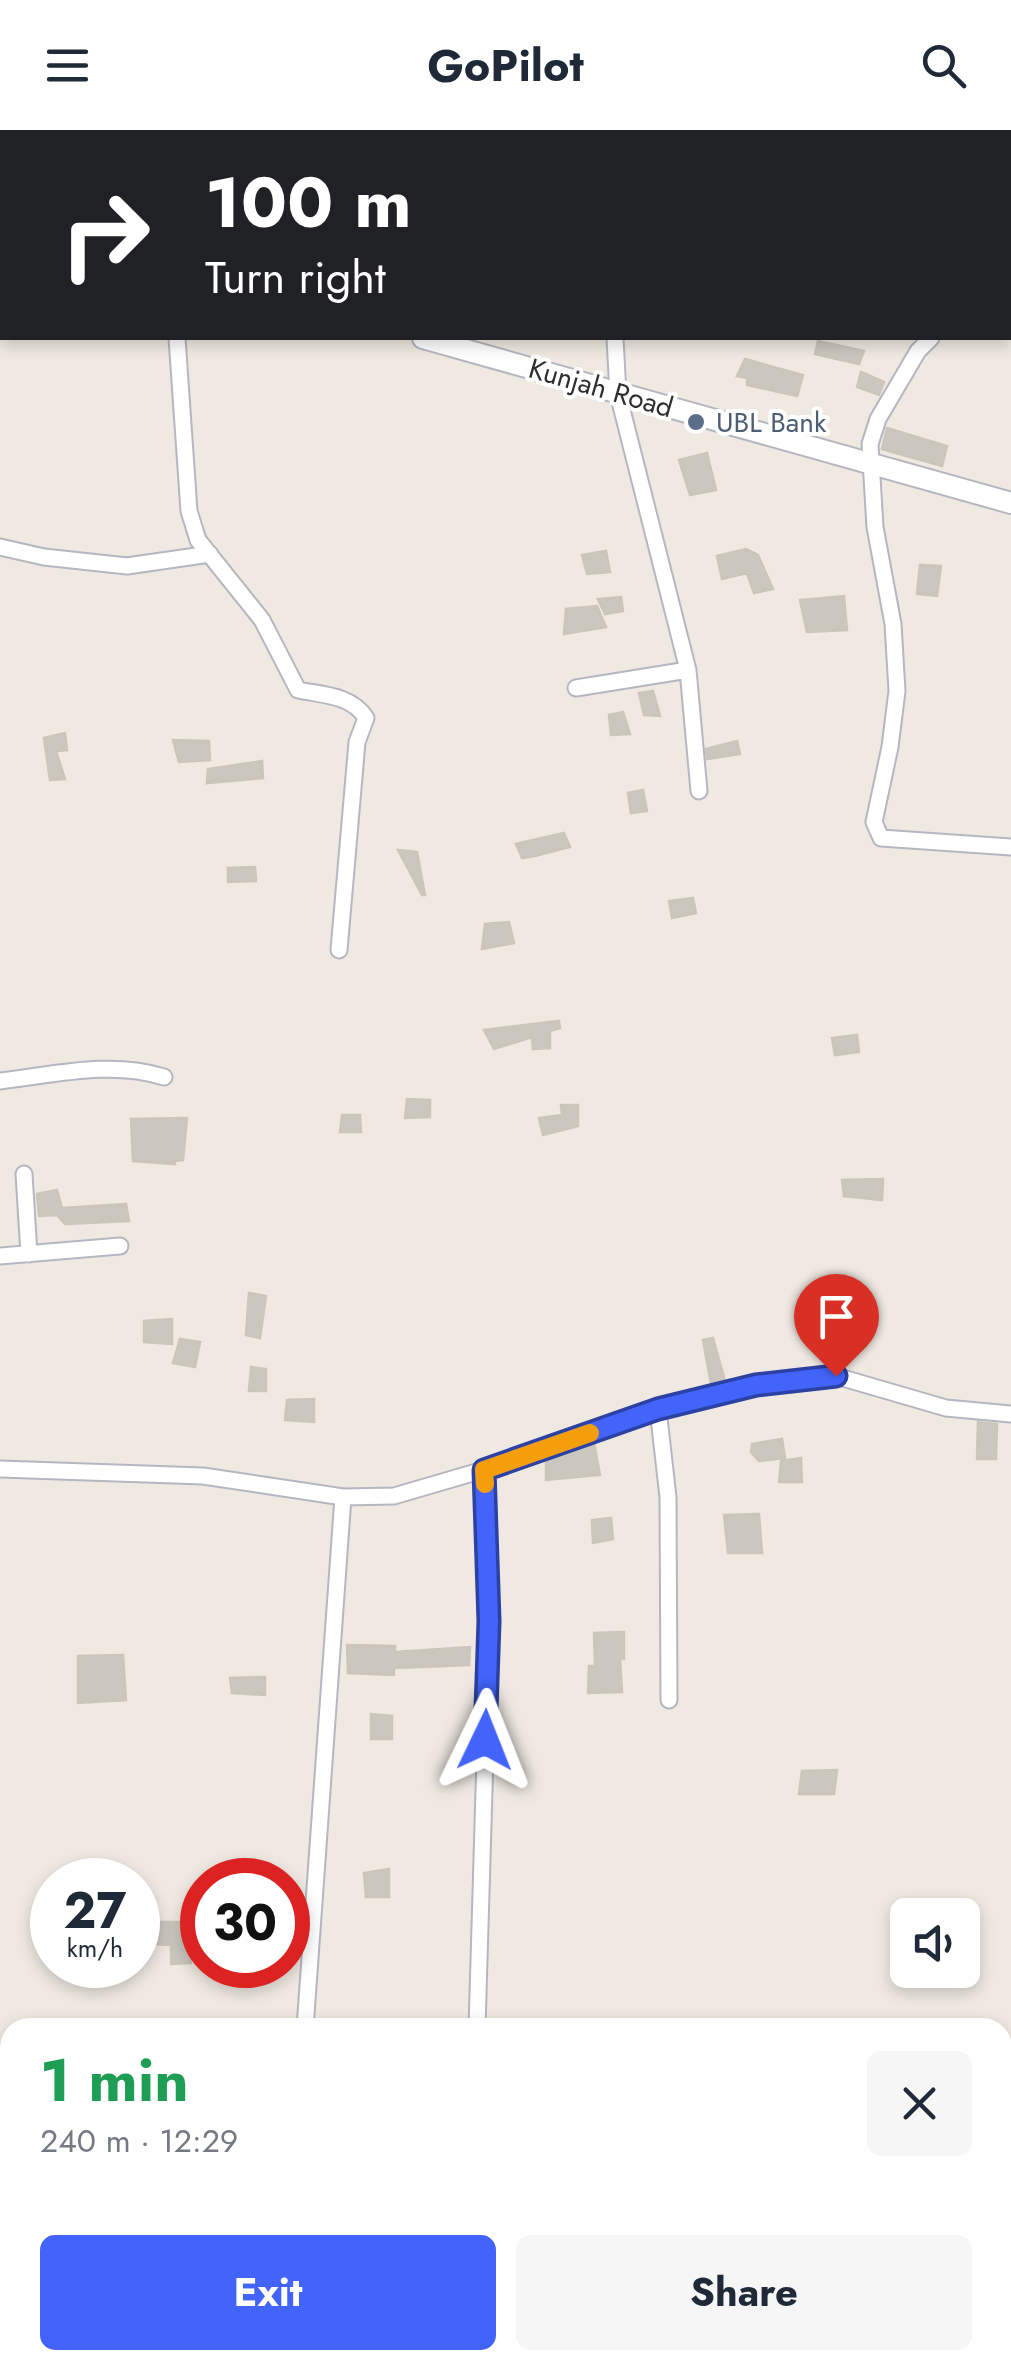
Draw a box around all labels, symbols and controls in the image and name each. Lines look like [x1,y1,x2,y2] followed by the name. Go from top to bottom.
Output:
[427,33,584,98] text: GoPilot
[40,38,95,93] icon: menu
[916,38,971,93] icon: search
[205,152,412,253] text: 100 m
[40,170,170,300] icon: right
[205,245,386,310] text: Turn right
[524,348,678,428] street label: Kunjah Road
[716,402,827,443] place label: UBL Bank
[685,411,707,433] marker: UBL Bank
[794,1274,879,1377] pin
[809,1289,864,1344] icon: arrive
[433,1688,537,1792] position arrow
[180,1858,310,1988] speed limit sign: 30
[64,1874,126,1947] text: 27
[890,1898,980,1988] map controls
[890,1898,980,1988] button: sound
[67,1930,123,1966] text: km/h
[40,2037,189,2124] text: 1 min
[867,2051,972,2156] button: close
[40,2118,238,2164] text: 240 m · 12:29
[40,2235,496,2350] button: Exit
[516,2235,972,2350] button: Share

